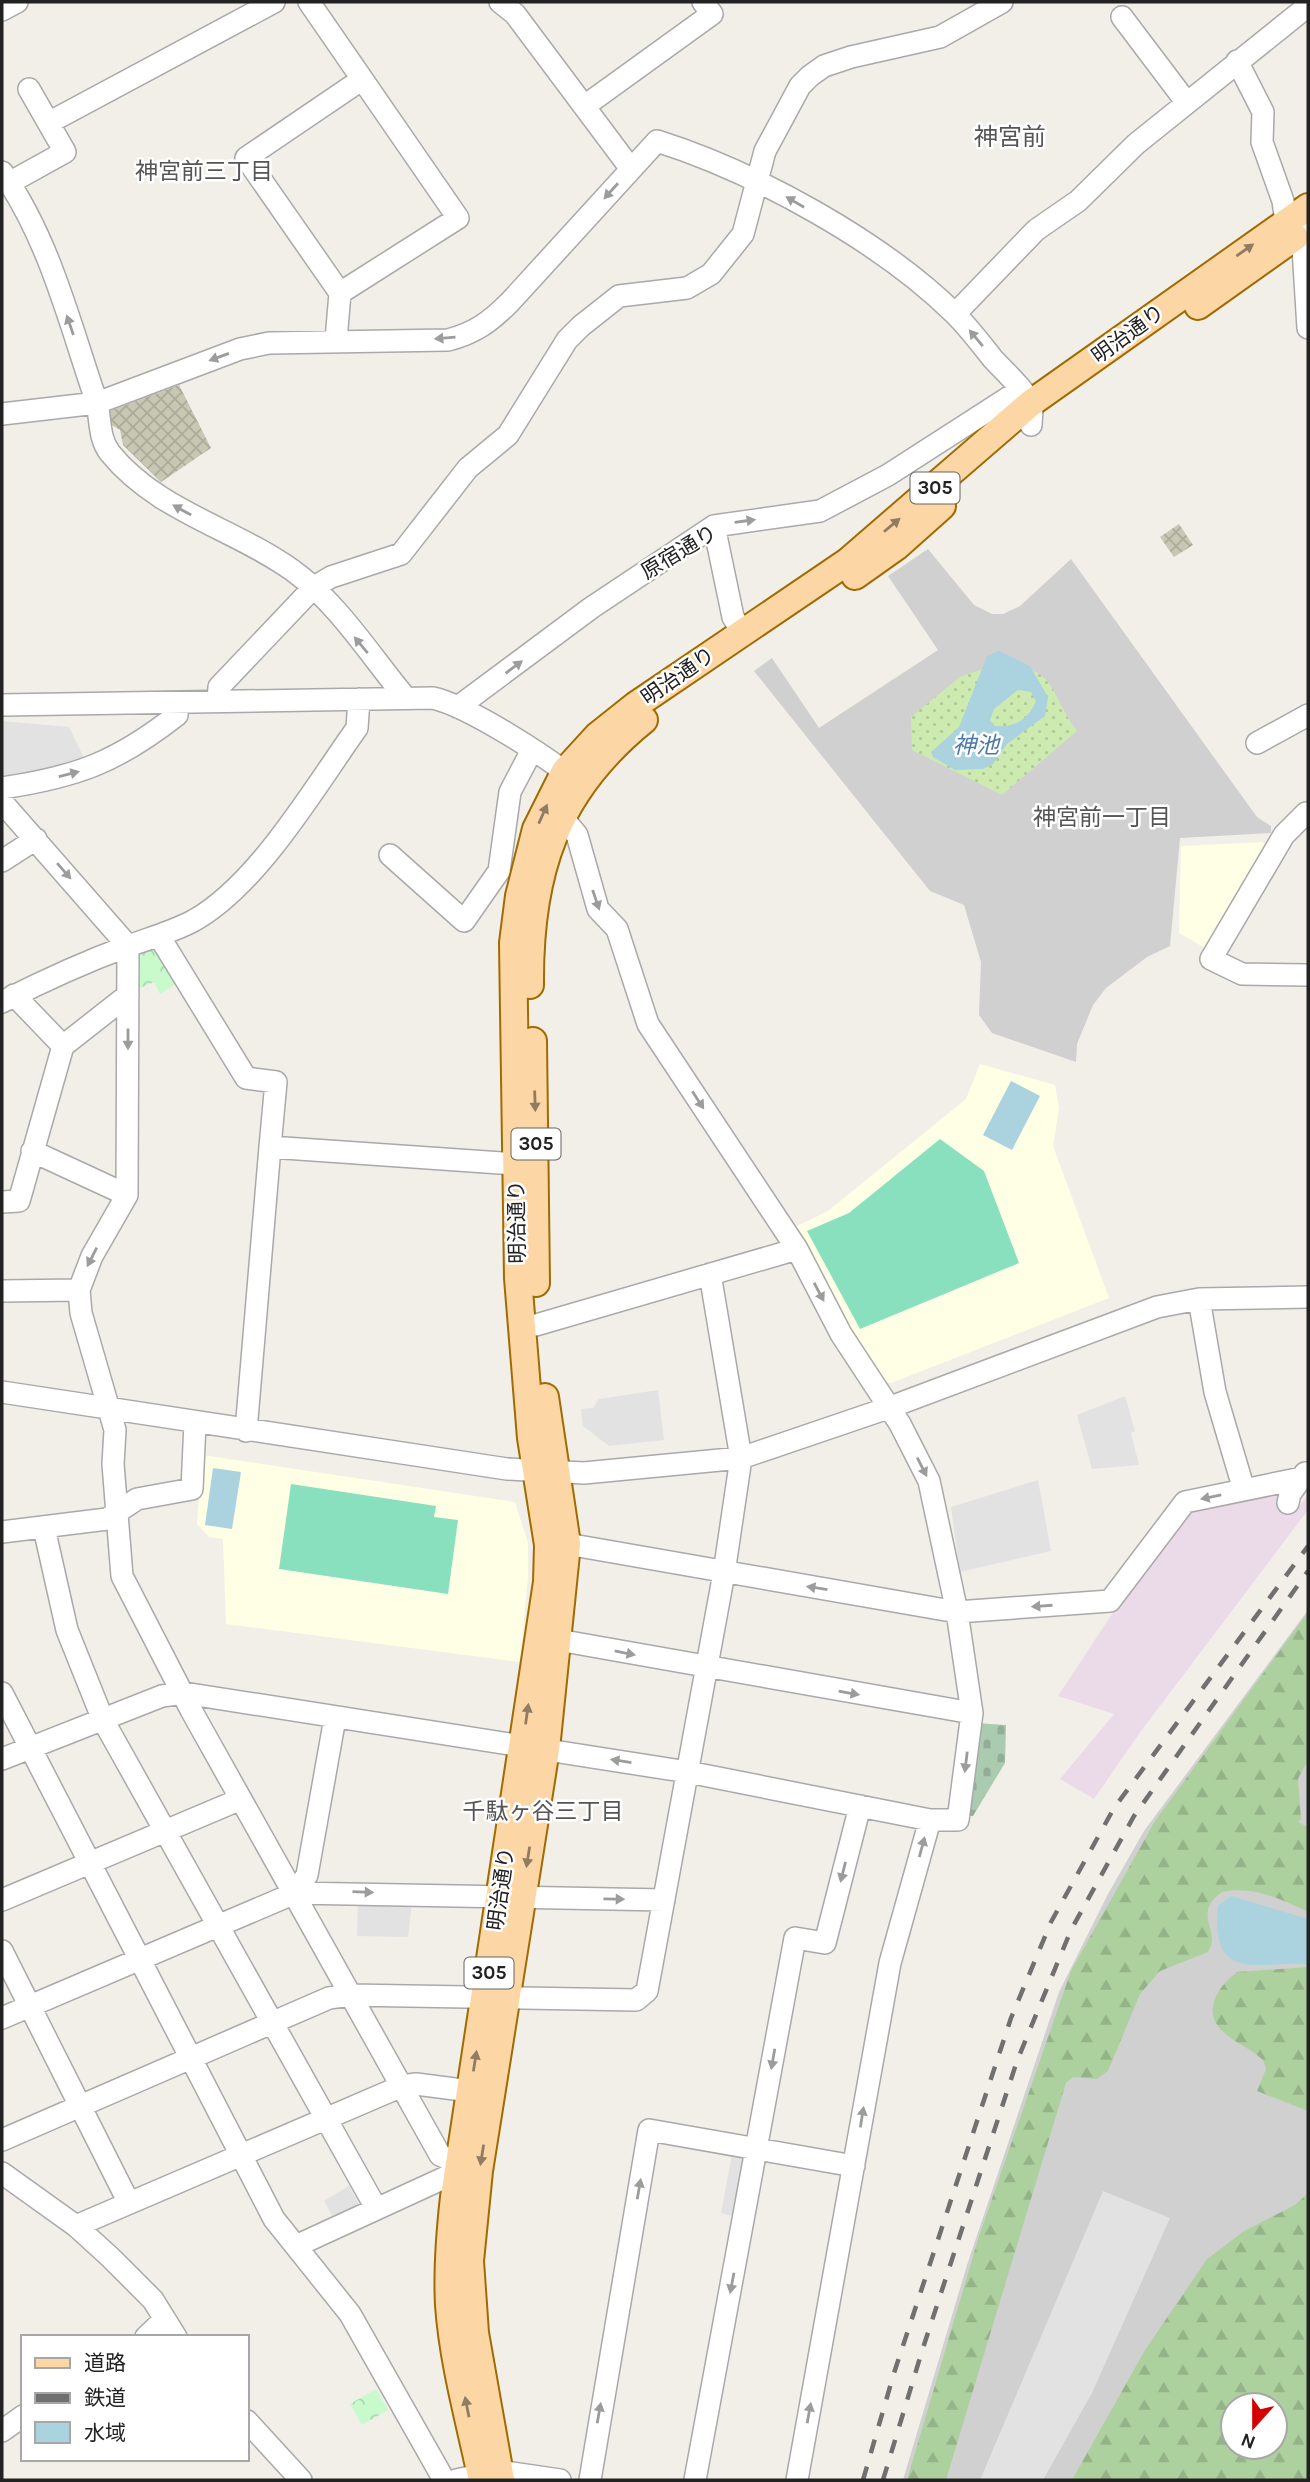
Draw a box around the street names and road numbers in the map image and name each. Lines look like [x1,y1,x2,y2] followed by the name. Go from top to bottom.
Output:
[1087,300,1169,368] street label: 明治通り
[911,472,960,503] road number: 305
[637,520,721,584] street label: 原宿通り
[637,642,719,710] street label: 明治通り
[512,1128,560,1160] road number: 305
[504,1180,530,1264] street label: 明治通り
[483,1846,519,1932] street label: 明治通り
[464,1957,514,1988] road number: 305

